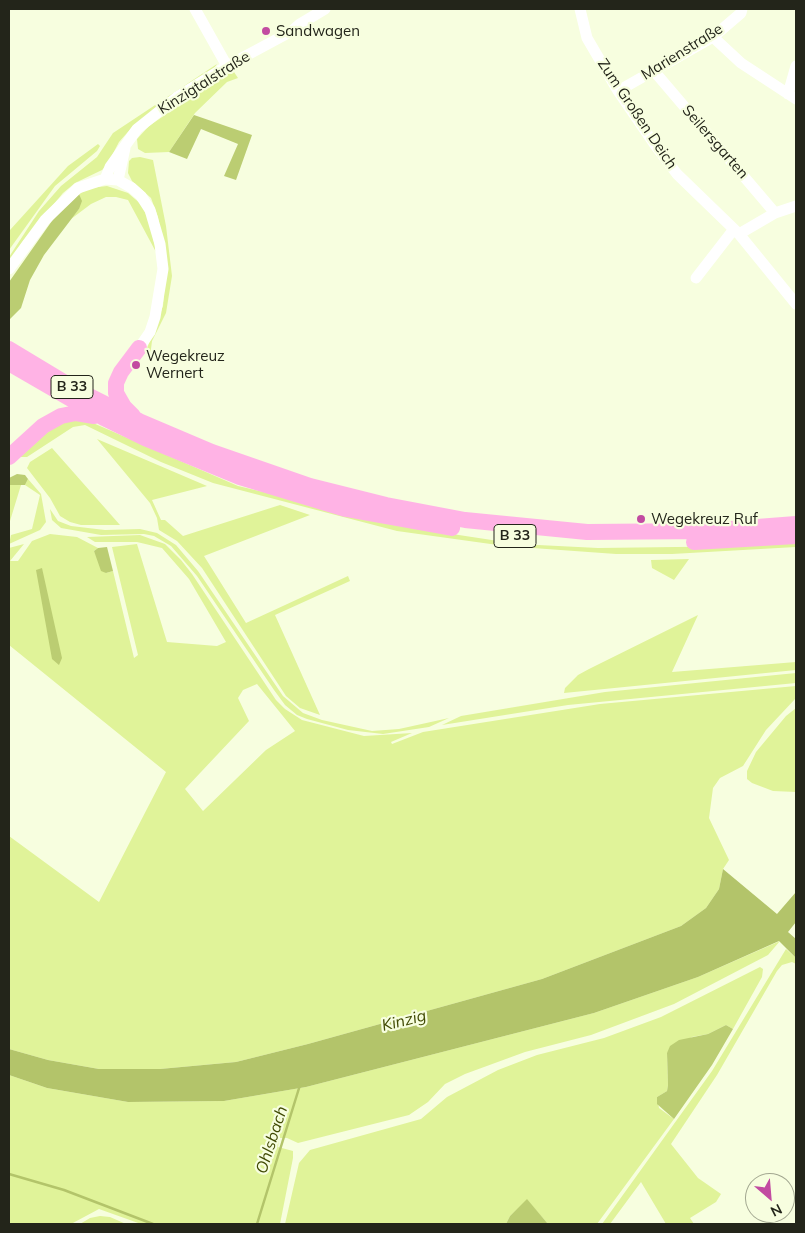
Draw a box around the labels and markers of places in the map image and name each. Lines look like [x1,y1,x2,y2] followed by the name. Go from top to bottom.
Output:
[276,22,360,40] place label: Sandwagen
[260,25,272,37] marker: Sandwagen
[146,347,225,382] place label: Wegekreuz Wernert
[130,359,142,371] marker: Wegekreuz Wernert
[651,510,758,528] place label: Wegekreuz Ruf
[635,513,647,525] marker: Wegekreuz Ruf

